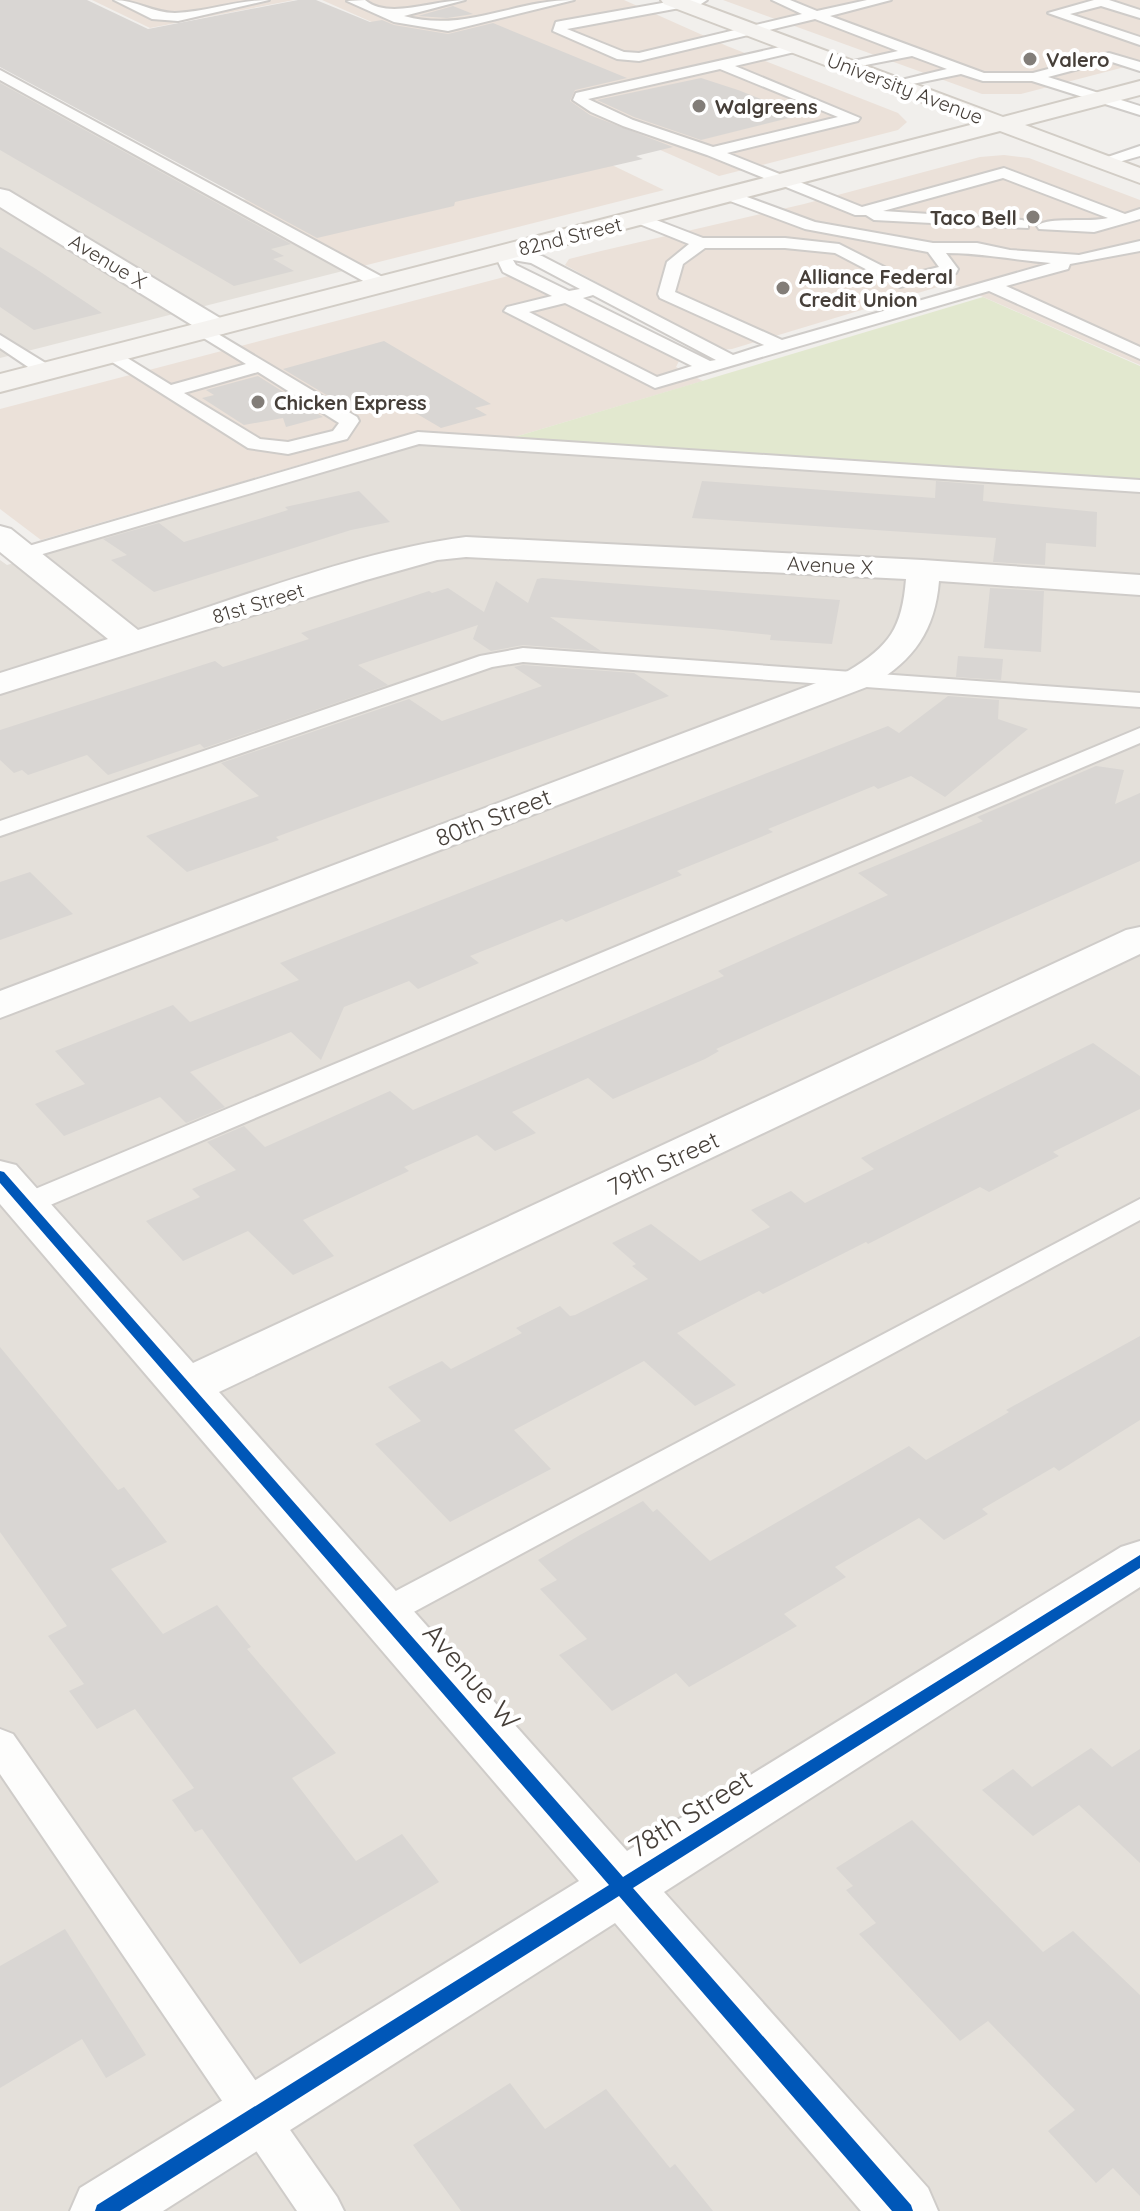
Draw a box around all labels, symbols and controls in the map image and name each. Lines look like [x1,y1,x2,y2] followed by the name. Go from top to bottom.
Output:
[823,47,987,129] street label: University Avenue
[1046,47,1110,72] place label: Valero
[1021,50,1039,68] marker: Valero
[715,94,818,119] place label: Walgreens
[690,97,708,115] marker: Walgreens
[930,205,1017,230] place label: Taco Bell
[1024,208,1042,226] marker: Taco Bell
[516,211,625,261] street label: 82nd Street
[65,228,151,294] street label: Avenue X
[799,264,953,312] place label: Alliance Federal Credit Union
[774,279,792,297] marker: Alliance Federal Credit Union
[274,390,427,415] place label: Chicken Express
[249,393,267,411] marker: Chicken Express
[786,550,874,580] street label: Avenue X
[209,577,307,629] street label: 81st Street
[431,781,555,853] street label: 80th Street
[602,1124,724,1202] street label: 79th Street
[416,1615,528,1737] street label: Avenue W
[622,1761,758,1865] street label: 78th Street

